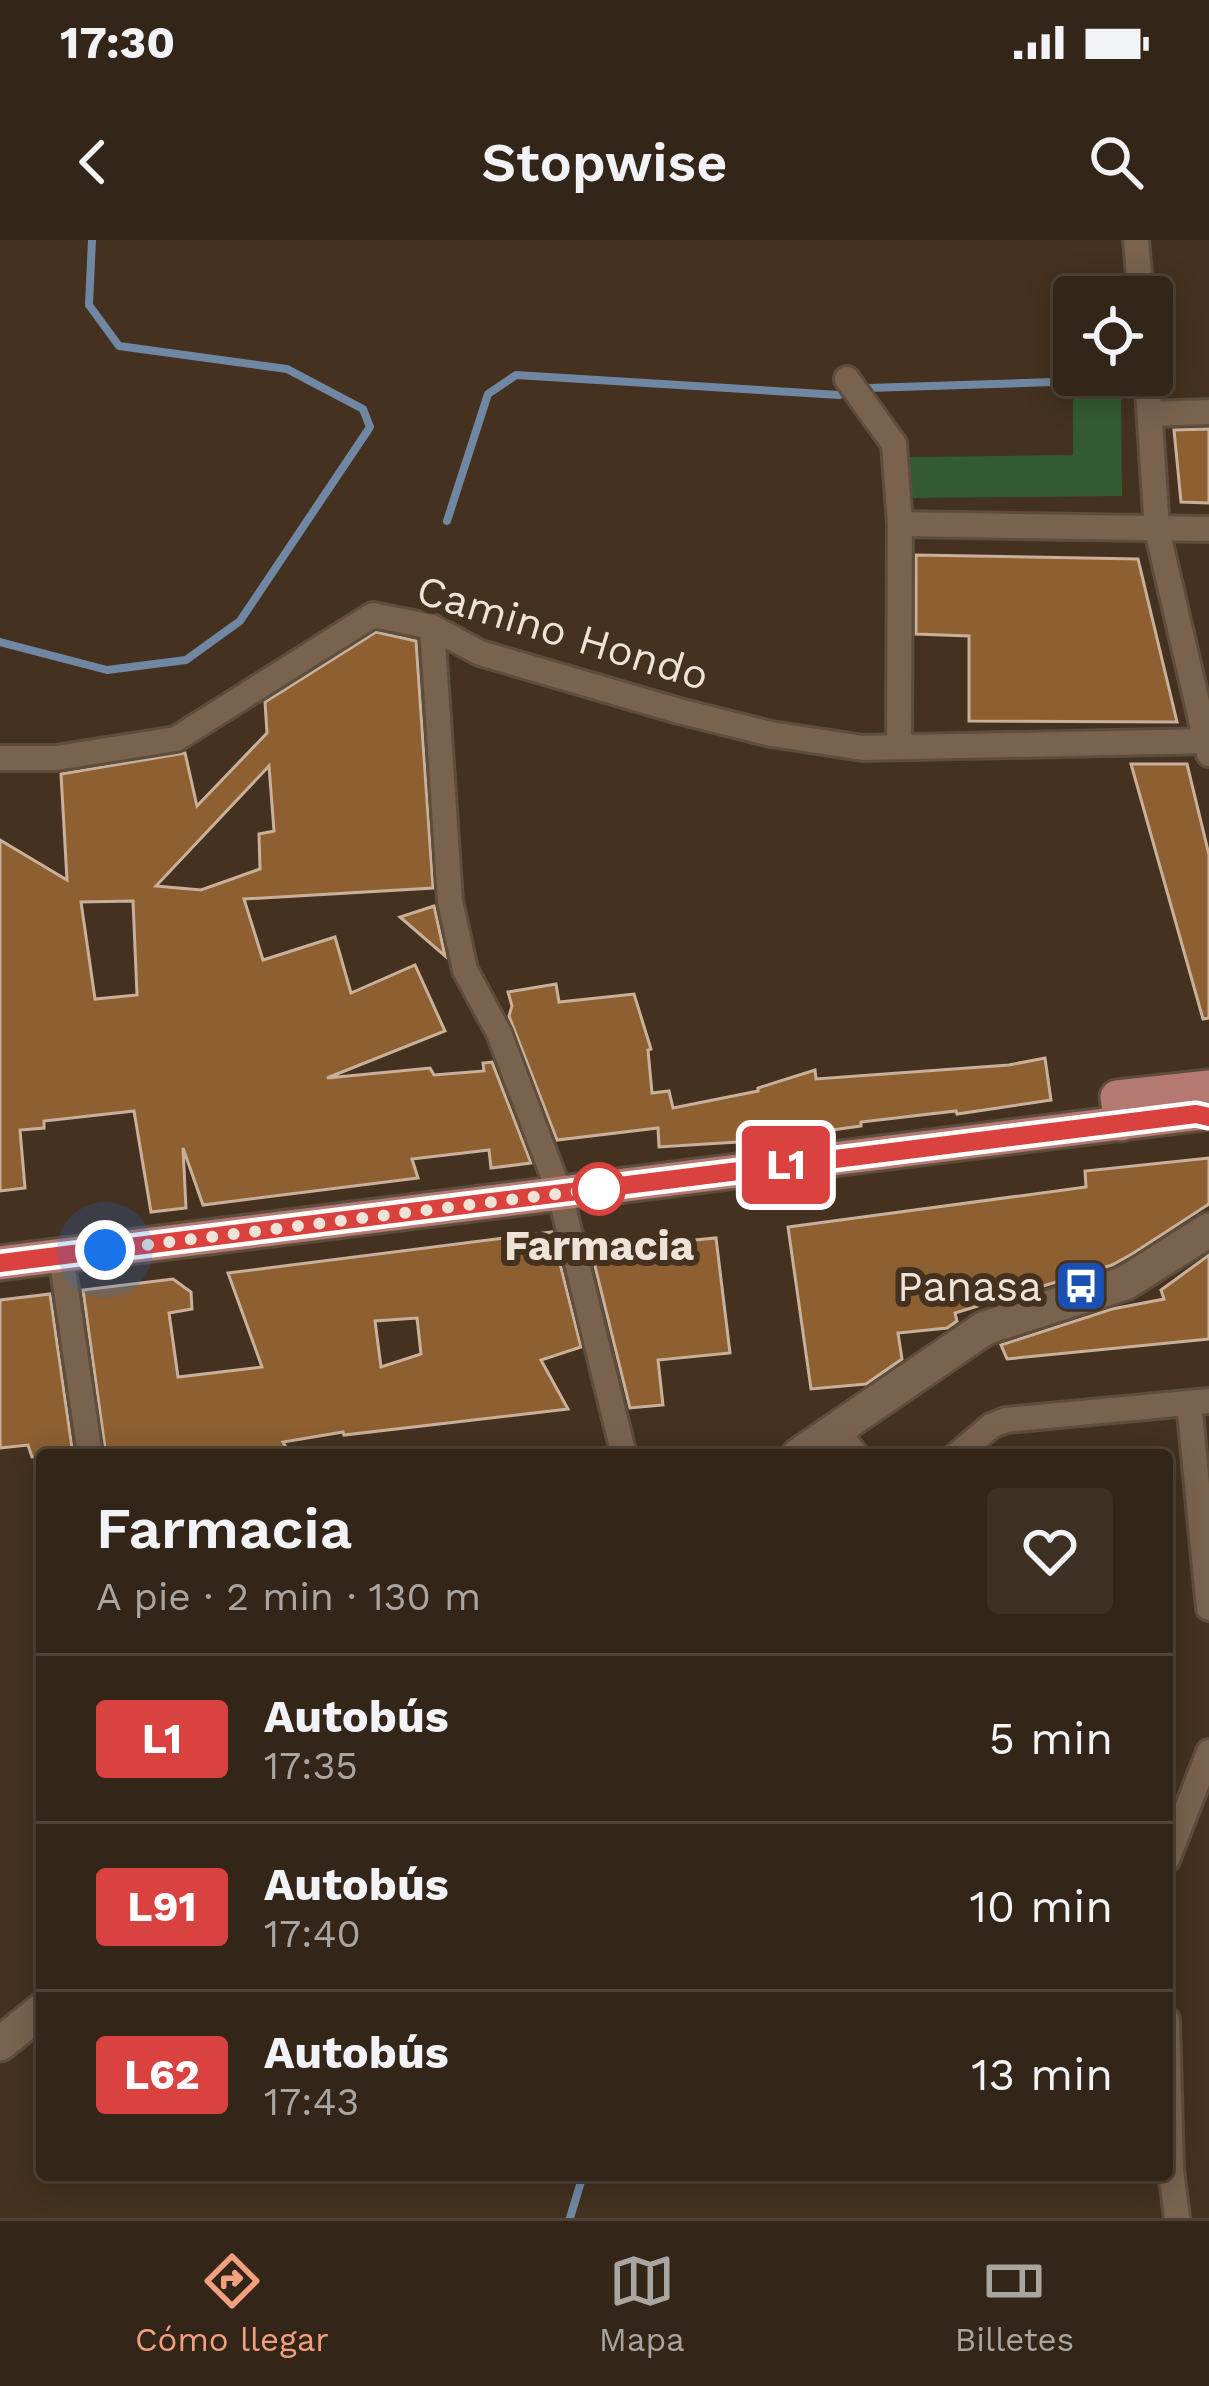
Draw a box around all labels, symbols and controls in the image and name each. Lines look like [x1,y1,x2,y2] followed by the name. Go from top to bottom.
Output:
[60,16,175,69] text: 17:30
[60,129,126,195] icon: back
[1083,129,1149,195] icon: search
[482,131,727,194] text: Stopwise
[1053,276,1173,396] map controls
[1053,276,1173,396] button: locate
[411,565,715,700] street label: Camino Hondo
[732,1126,840,1204] line badge: L1
[766,1140,806,1189] text: L1
[574,1164,624,1214] marker: Farmacia
[75,1220,135,1280] your location
[504,1221,695,1270] place label: Farmacia
[1053,1258,1109,1314] bus stop icon: Panasa
[897,1262,1042,1311] place label: Panasa
[987,1488,1113,1614] button: heart
[96,1495,352,1562] text: Farmacia
[96,1574,481,1619] text: A pie · 2 min · 130 m
[264,1690,449,1743] text: Autobús
[989,1712,1113,1765] text: 5 min
[142,1714,182,1763] text: L1
[264,1743,358,1788] text: 17:35
[264,1858,449,1911] text: Autobús
[969,1880,1113,1933] text: 10 min
[127,1882,197,1931] text: L91
[264,1911,361,1956] text: 17:40
[264,2026,449,2079] text: Autobús
[971,2048,1113,2101] text: 13 min
[124,2050,200,2099] text: L62
[264,2079,359,2124] text: 17:43
[135,2248,329,2359] tab: Cómo llegar
[599,2248,685,2359] tab: Mapa
[955,2248,1074,2359] tab: Billetes

